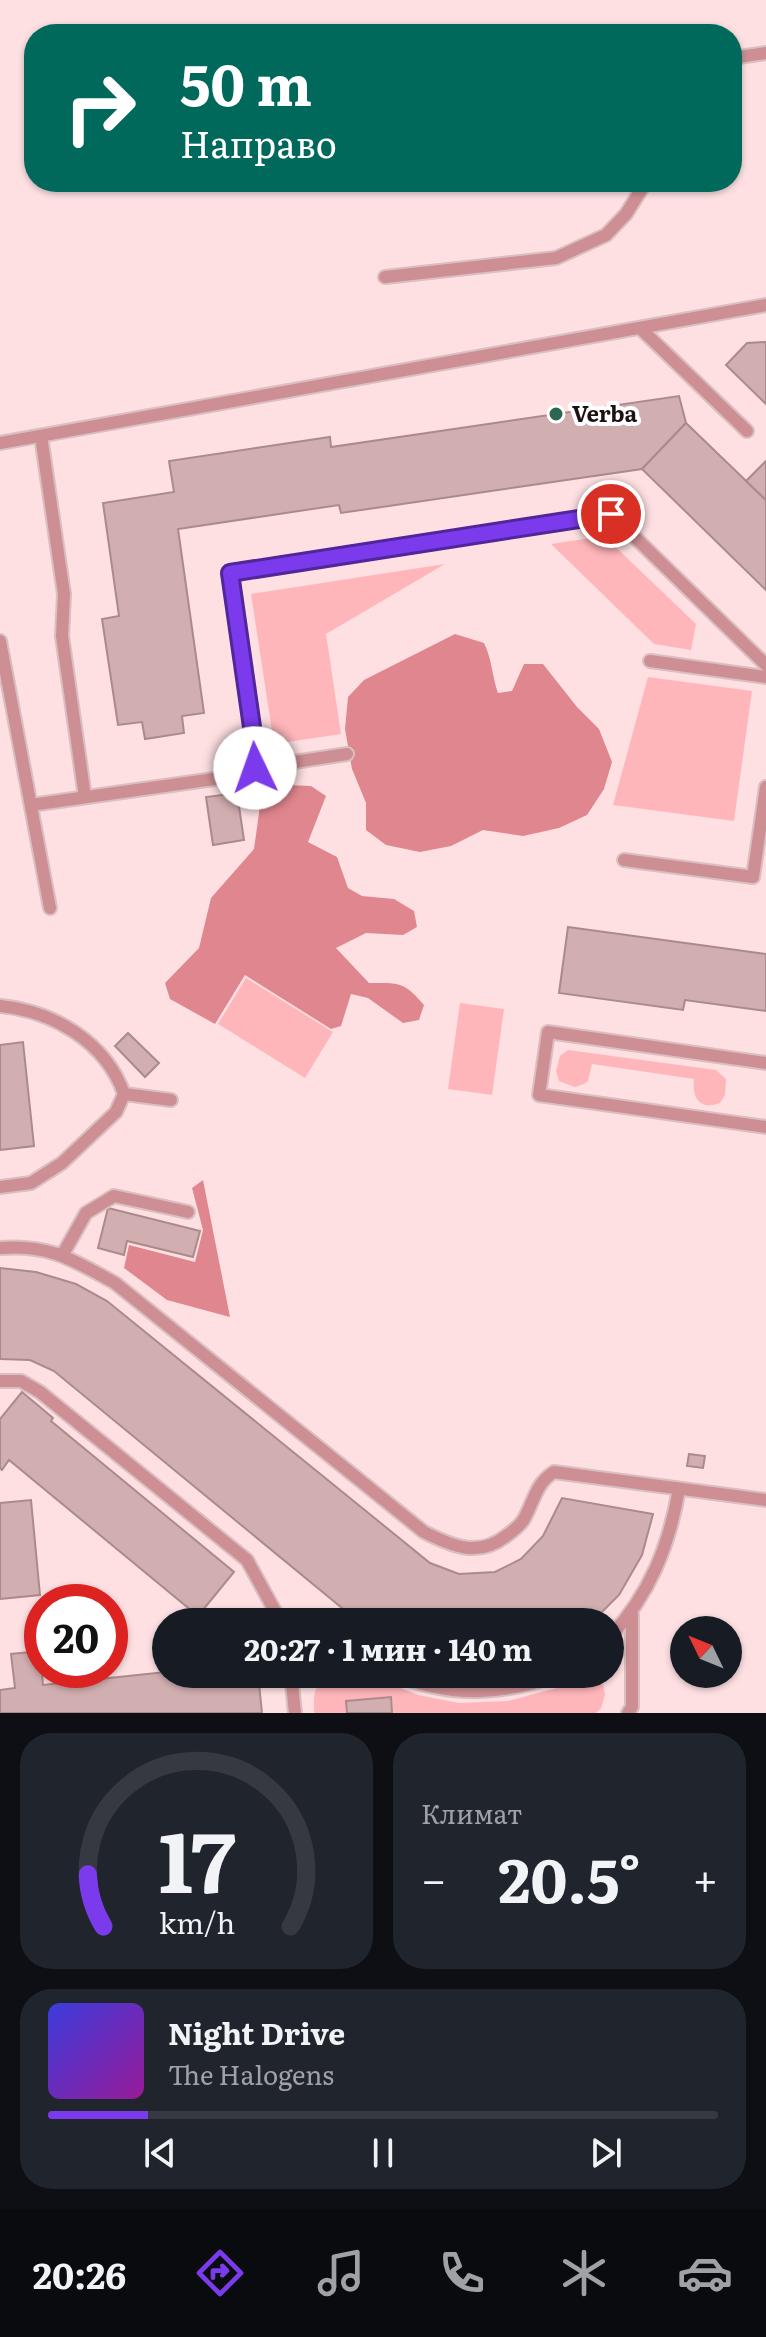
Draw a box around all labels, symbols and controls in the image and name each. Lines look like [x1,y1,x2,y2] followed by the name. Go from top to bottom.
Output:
[180,40,312,123] text: 50 m
[48,56,152,160] icon: right
[180,116,337,169] text: Направо
[572,396,638,429] place label: Verba
[547,405,565,423] marker: Verba
[577,480,645,548] pin
[589,492,633,536] icon: arrive
[213,726,297,810] position arrow
[24,1584,128,1688] speed limit sign: 20
[670,1616,742,1688] north arrow
[670,1616,742,1688] map controls
[244,1626,532,1670] text: 20:27 · 1 мин · 140 m
[421,1793,522,1832] text: Климат
[158,1795,235,1919] text: 17
[498,1832,641,1921] text: 20.5°
[421,1844,447,1910] text: −
[692,1844,718,1910] text: +
[158,1900,235,1943] text: km/h
[168,2010,345,2054] text: Night Drive
[168,2054,334,2093] text: The Halogens
[138,2131,182,2175] icon: previous
[361,2131,405,2175] icon: pause
[584,2131,628,2175] icon: next
[192,2245,248,2301] icon: directions
[313,2245,369,2301] icon: music
[434,2245,490,2301] icon: phone
[556,2245,612,2301] icon: climate
[677,2245,733,2301] icon: car
[33,2247,126,2300] text: 20:26

